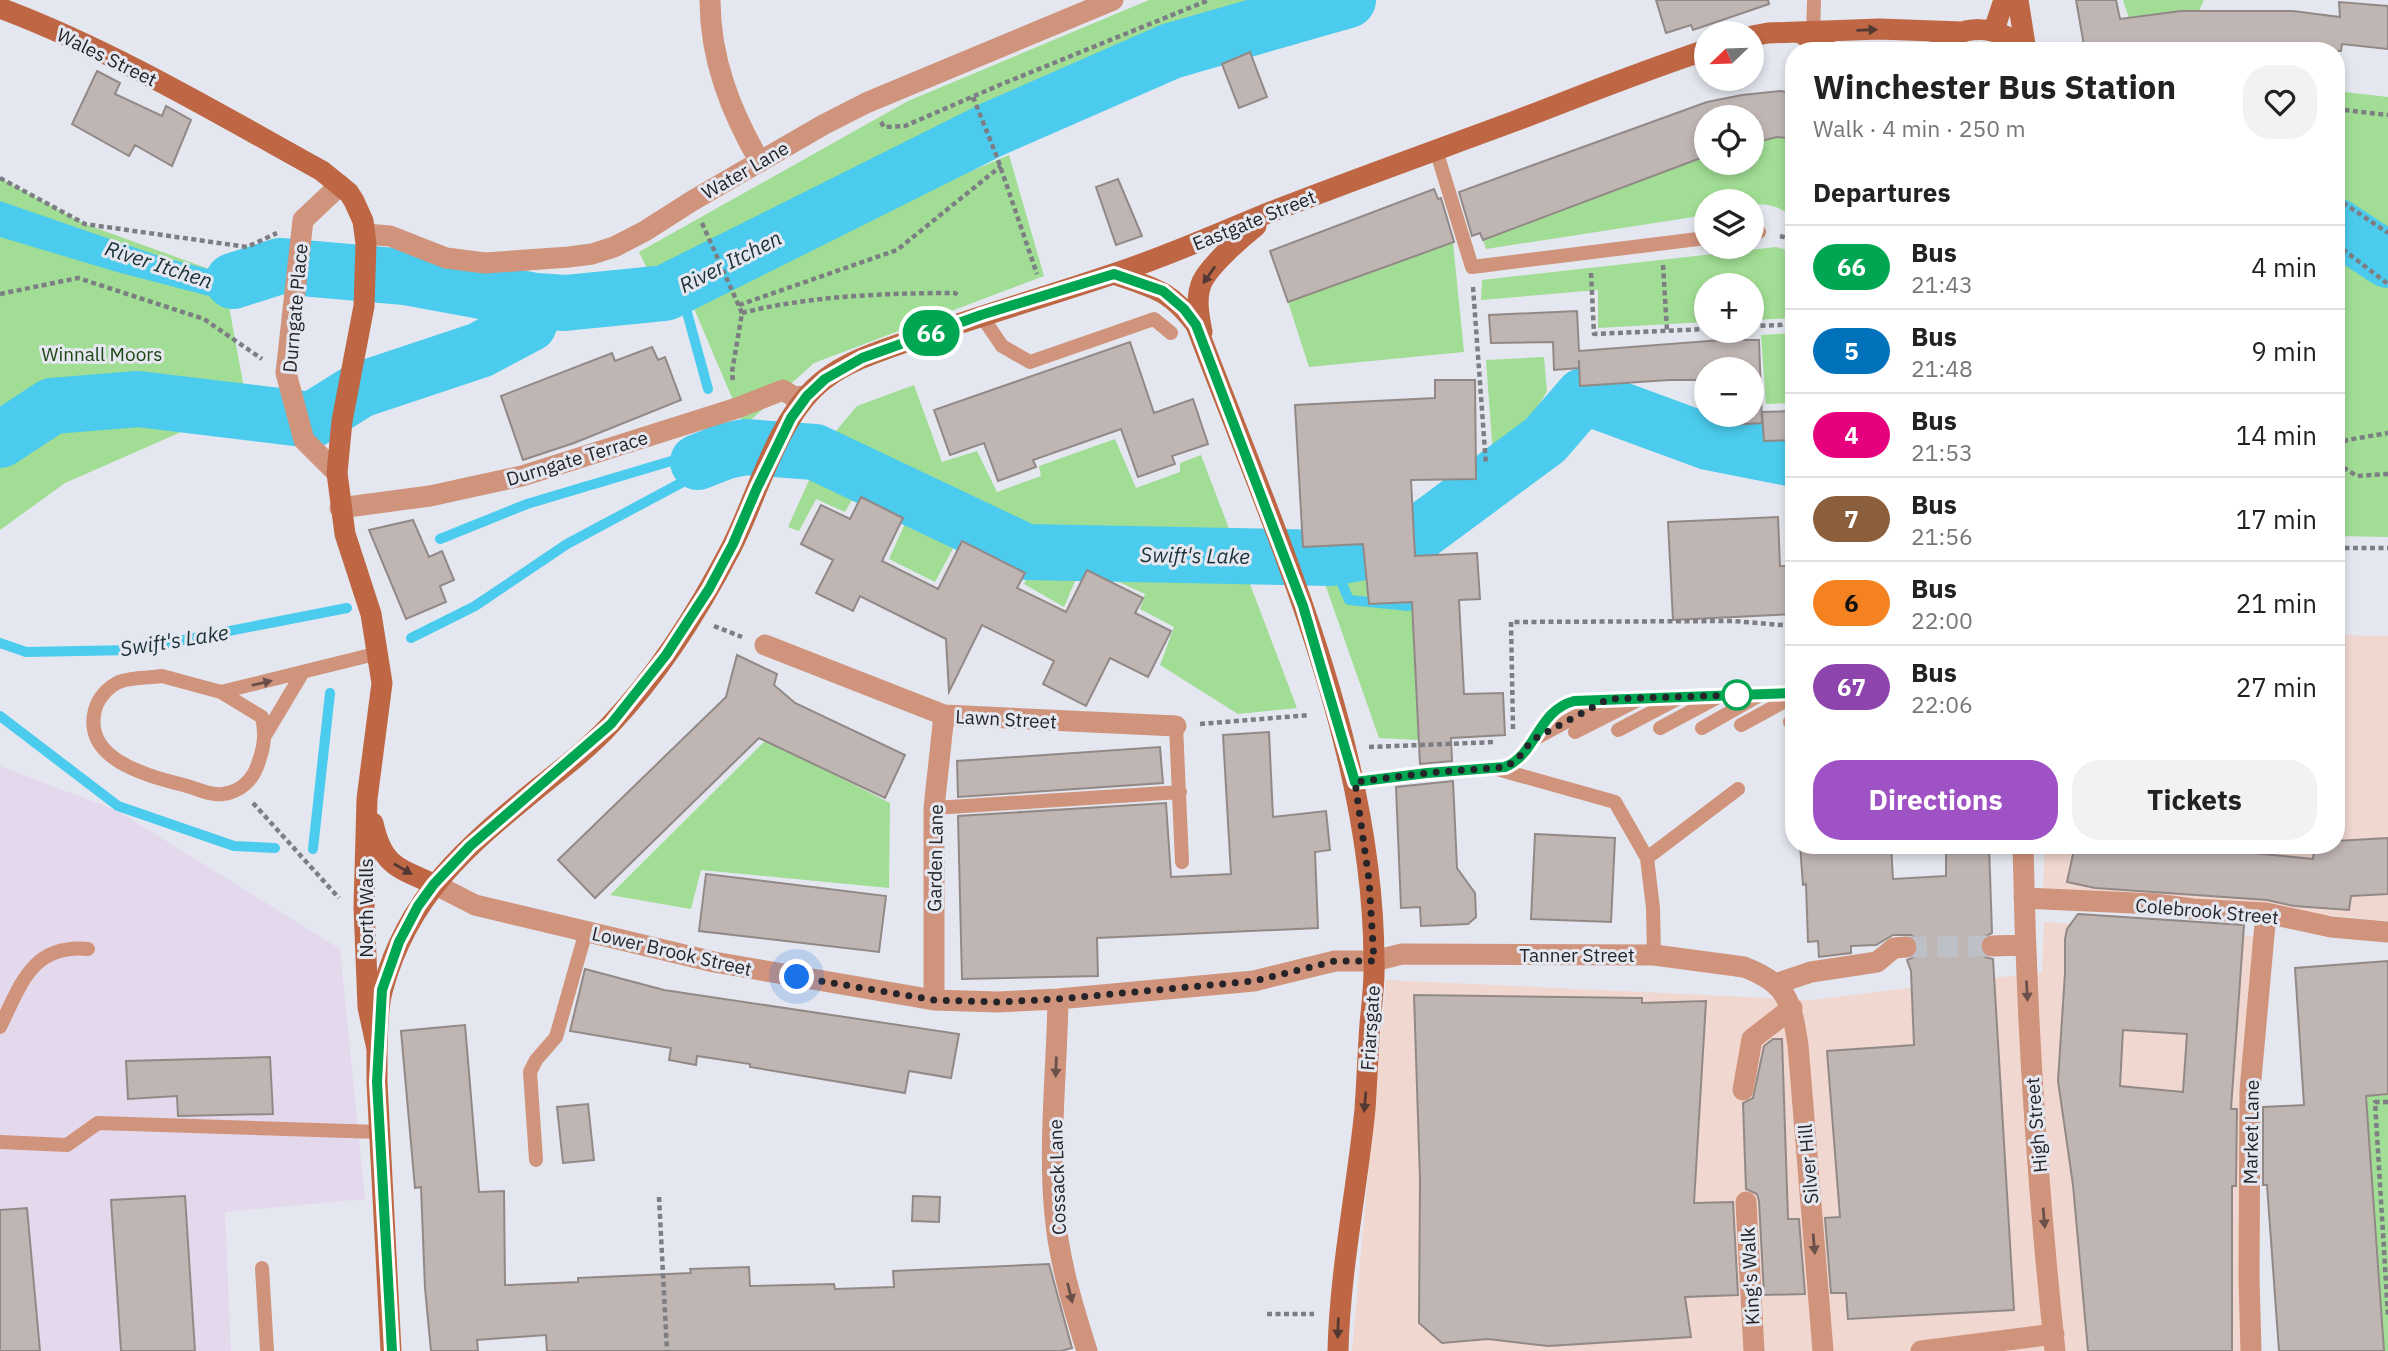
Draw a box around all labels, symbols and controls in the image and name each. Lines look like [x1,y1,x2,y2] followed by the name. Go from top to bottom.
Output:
[1694,21,1764,91] north arrow
[1694,21,1764,427] map controls
[53,22,161,92] street label: Wales Street
[1856,24,1878,35] one-way arrow
[1813,65,2176,108] text: Winchester Bus Station
[2243,65,2317,139] button: heart
[1694,105,1764,175] button: locate
[1813,113,2026,143] text: Walk · 4 min · 250 m
[697,136,793,204] street label: Water Lane
[1813,175,1951,209] text: Departures
[1189,184,1319,256] street label: Eastgate Street
[1694,189,1764,259] button: layers
[674,223,786,299] water label: River Itchen
[102,233,216,295] water label: River Itchen
[1911,235,1957,269] text: Bus
[277,242,313,374] street label: Durngate Place
[2251,250,2317,284] text: 4 min
[1837,251,1866,283] text: 66
[1202,266,1216,284] one-way arrow
[1911,269,1973,299] text: 21:43
[1694,273,1764,343] button: +
[900,310,962,356] line badge: 66
[917,317,945,349] text: 66
[1911,319,1957,353] text: Bus
[2251,334,2317,368] text: 9 min
[1844,335,1859,367] text: 5
[41,342,163,366] park label: Winnall Moors
[1911,353,1973,383] text: 21:48
[1694,357,1764,427] button: −
[1911,403,1957,437] text: Bus
[2236,418,2317,452] text: 14 min
[1844,419,1859,451] text: 4
[503,425,651,491] street label: Durngate Terrace
[1911,437,1973,467] text: 21:53
[1911,487,1957,521] text: Bus
[2236,502,2317,536] text: 17 min
[1844,503,1859,535] text: 7
[1911,521,1973,551] text: 21:56
[1140,540,1250,570] water label: Swift's Lake
[1911,571,1957,605] text: Bus
[2236,586,2317,620] text: 21 min
[1844,587,1859,619] text: 6
[1911,605,1973,635] text: 22:00
[118,618,231,662] water label: Swift's Lake
[1911,655,1957,689] text: Bus
[2236,670,2317,704] text: 27 min
[1837,671,1866,703] text: 67
[251,677,273,688] one-way arrow
[1722,680,1752,710] unlabelled marker
[1911,689,1973,719] text: 22:06
[955,704,1057,734] street label: Lawn Street
[1813,760,2058,840] button: Directions
[2072,760,2317,840] button: Tickets
[922,804,948,912] street label: Garden Lane
[354,858,378,958] street label: North Walls
[393,863,412,875] one-way arrow
[2134,893,2280,929] street label: Colebrook Street
[590,921,754,981] street label: Lower Brook Street
[1519,943,1635,967] street label: Tanner Street
[779,959,814,994] your location
[2022,980,2033,1002] one-way arrow
[1355,985,1385,1071] street label: Friarsgate
[1051,1057,1062,1079] one-way arrow
[2020,1076,2052,1174] street label: High Street
[2238,1079,2264,1185] street label: Market Lane
[1359,1091,1370,1113] one-way arrow
[1043,1119,1071,1235] street label: Cossack Lane
[1793,1123,1823,1205] street label: Silver Hill
[2039,1207,2050,1229] one-way arrow
[1735,1226,1765,1326] street label: King's Walk
[1809,1233,1820,1255] one-way arrow
[1065,1282,1076,1304] one-way arrow
[1333,1317,1344,1339] one-way arrow

